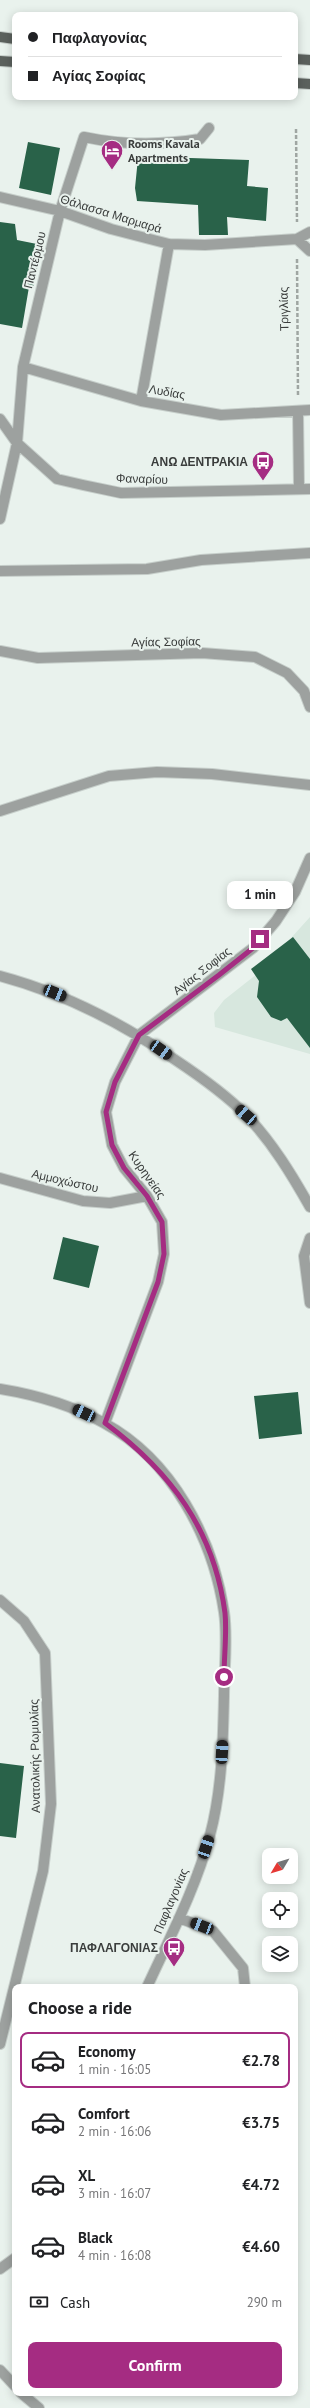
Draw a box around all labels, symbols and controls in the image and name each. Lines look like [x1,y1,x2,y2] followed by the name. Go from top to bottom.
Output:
[52,28,147,47] text: Παφλαγονίας
[52,66,146,85] text: Αγίας Σοφίας
[128,136,200,165] place label: Rooms Kavala Apartments
[99,138,125,171] hotel icon: Rooms Kavala Apartments
[59,191,164,236] street label: Θάλασσα Μαρμαρά
[20,230,49,290] street label: Παντέρμου
[276,287,291,331] street label: Τριγλίας
[148,381,187,402] street label: Λυδίας
[250,449,276,482] bus stop icon: ΑΝΩ ΔΕΝΤΡΑΚΙΑ
[151,454,248,469] place label: ΑΝΩ ΔΕΝΤΡΑΚΙΑ
[116,470,168,487] street label: Φαναρίου
[131,633,201,650] street label: Αγίας Σοφίας
[227,881,293,909] callout: 1 min
[244,886,276,903] text: 1 min
[251,930,269,948] route end
[170,943,234,998] street label: Αγίας Σοφίας
[42,983,68,1003] car
[148,1038,174,1062] car
[233,1103,259,1127] car
[126,1148,169,1202] street label: Κυρηνείας
[30,1166,100,1195] street label: Αμμοχώστου
[71,1402,97,1424] car
[215,1668,233,1686] route start
[26,1699,43,1813] street label: Ανατολικής Ρωμυλίας
[215,1740,229,1764] car
[197,1834,215,1860] car
[262,1848,298,1884] north arrow
[262,1848,298,1972] map controls
[150,1865,191,1936] street label: Παφλαγονίας
[262,1892,298,1928] button: locate
[189,1916,215,1936] car
[161,1935,187,1968] bus stop icon: ΠΑΦΛΑΓΟΝΙΑΣ
[262,1936,298,1972] button: layers
[70,1940,158,1955] place label: ΠΑΦΛΑΓΟΝΙΑΣ
[28,1996,132,2019] text: Choose a ride
[30,2042,66,2078] icon: car
[78,2042,136,2061] text: Economy
[242,2051,280,2070] text: €2.78
[78,2061,151,2078] text: 1 min · 16:05
[30,2104,66,2140] icon: car
[78,2104,130,2123] text: Comfort
[242,2113,280,2132] text: €3.75
[78,2123,151,2140] text: 2 min · 16:06
[30,2166,66,2202] icon: car
[78,2166,95,2185] text: XL
[242,2175,280,2194] text: €4.72
[78,2185,151,2202] text: 3 min · 16:07
[30,2228,66,2264] icon: car
[78,2228,113,2247] text: Black
[242,2237,280,2256] text: €4.60
[78,2247,151,2264] text: 4 min · 16:08
[28,2291,50,2313] icon: cash
[60,2293,90,2312] text: Cash
[247,2294,282,2311] text: 290 m
[28,2342,282,2388] button: Confirm

